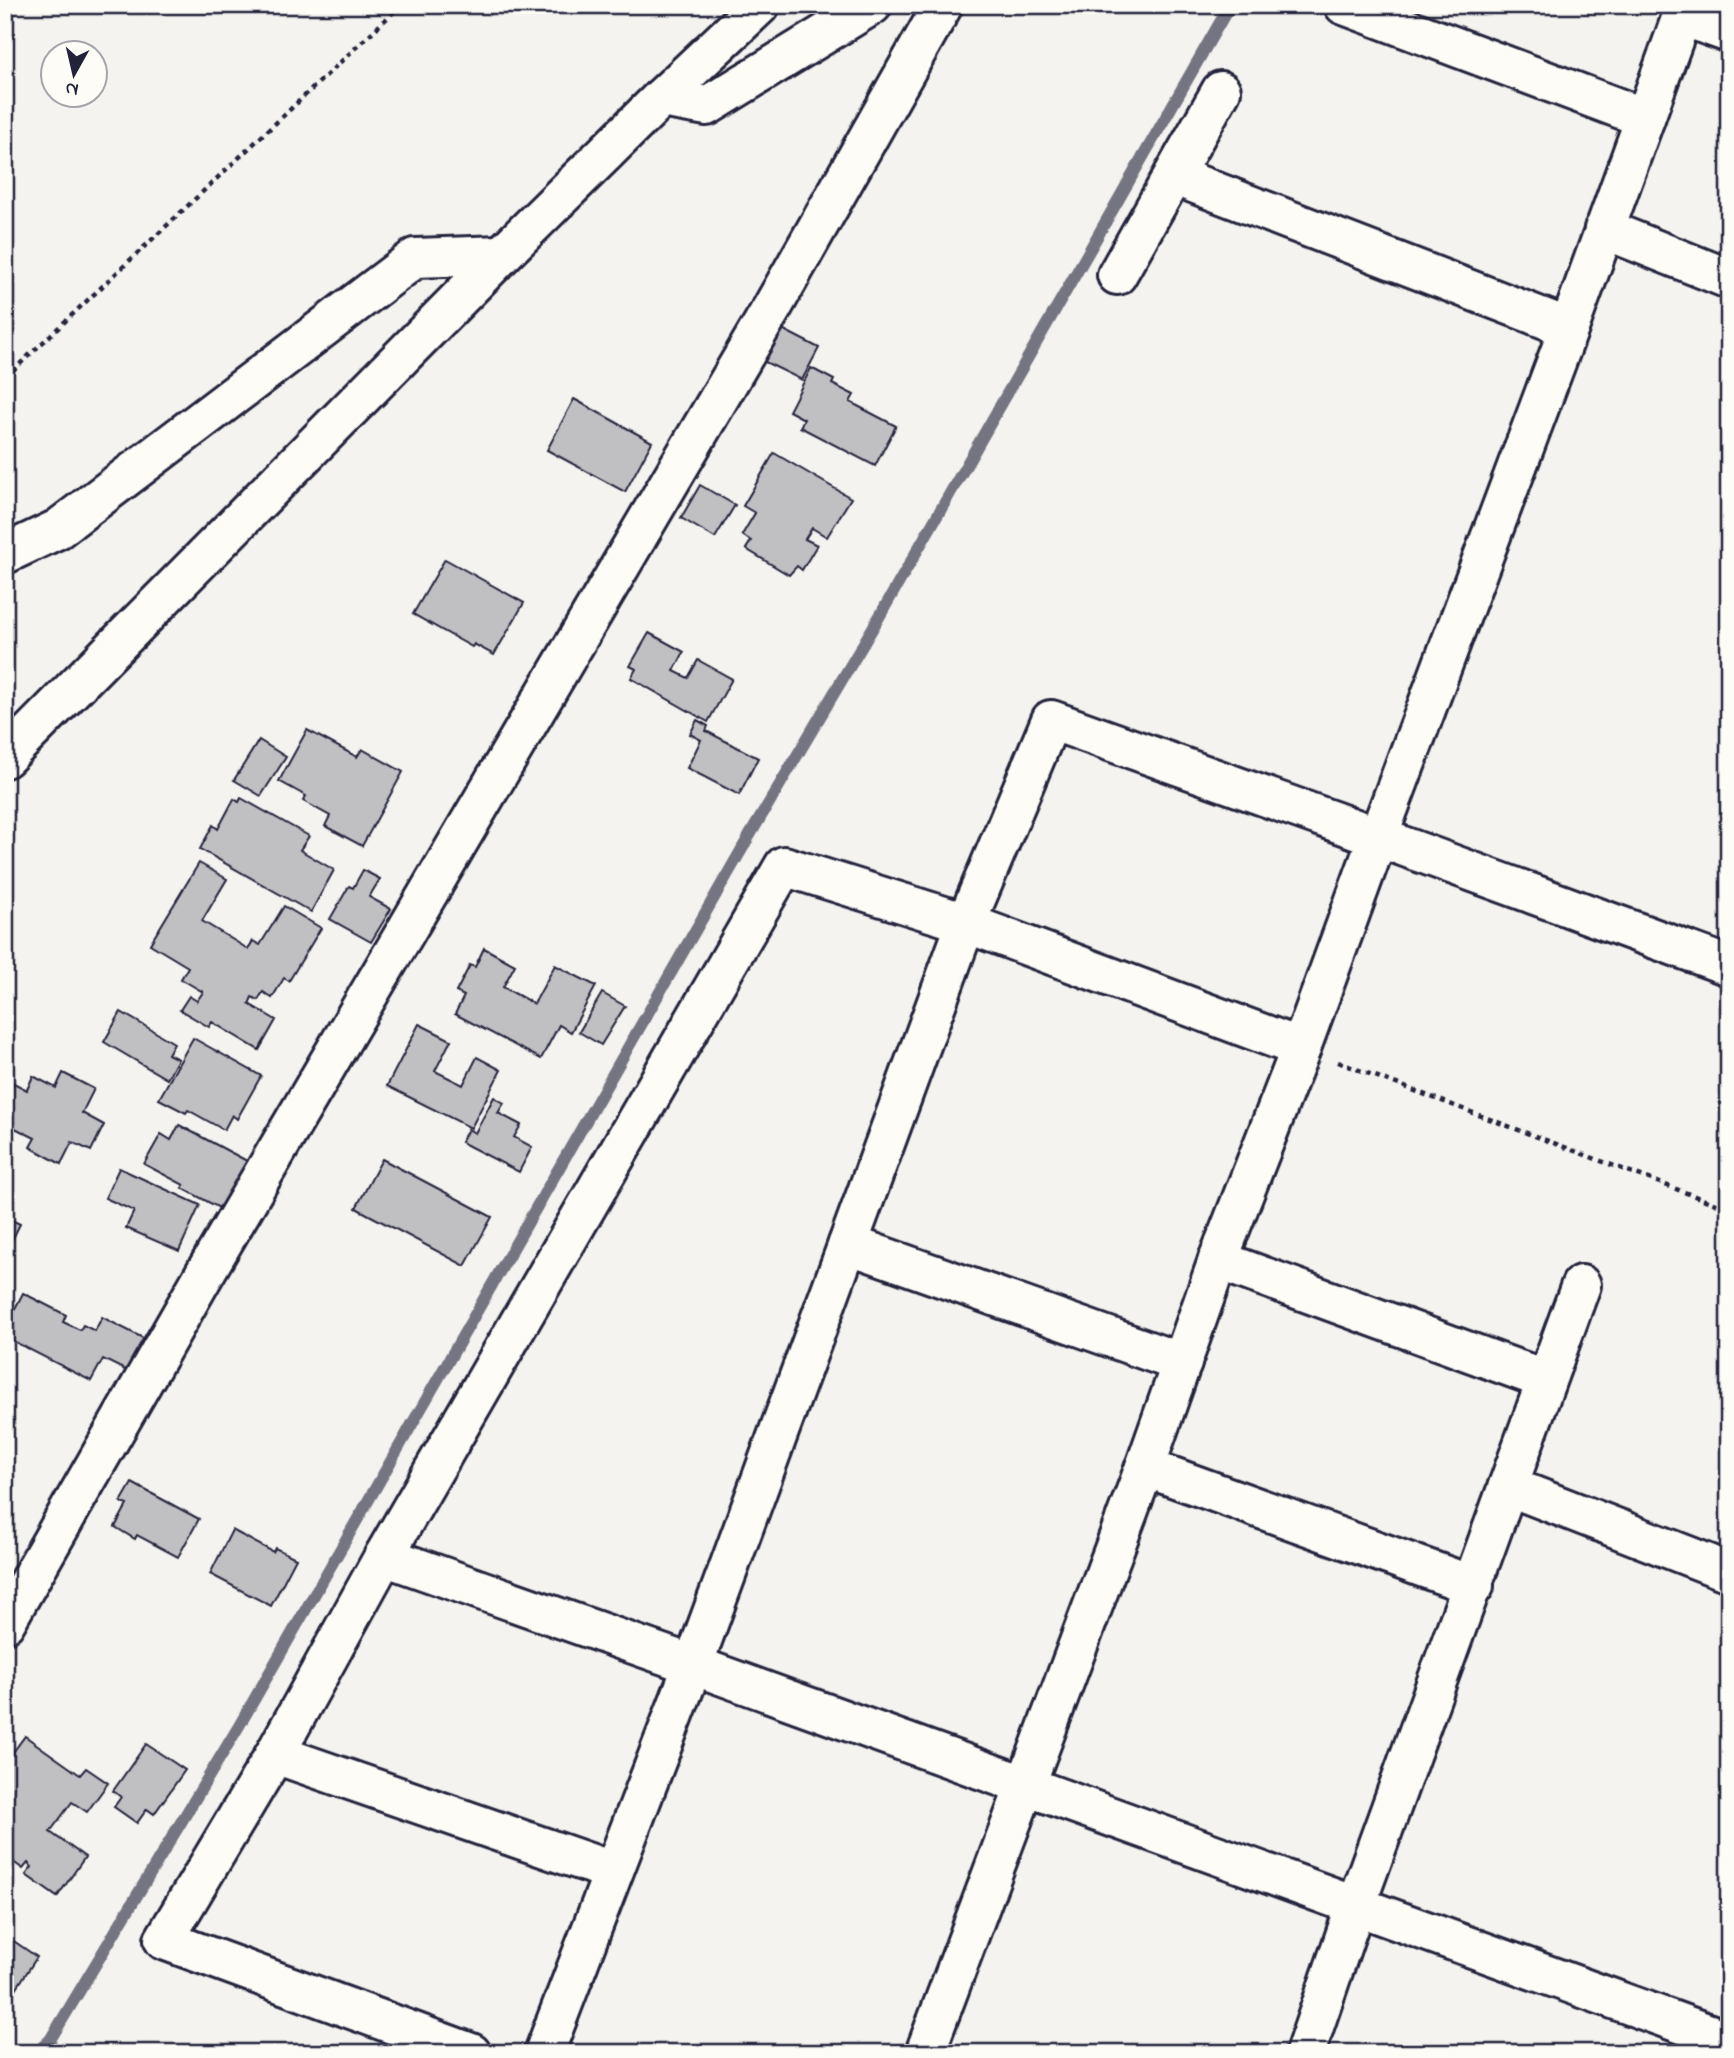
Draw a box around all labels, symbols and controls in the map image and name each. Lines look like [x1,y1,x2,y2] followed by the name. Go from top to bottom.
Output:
[38,38,108,108] north arrow
[64,74,80,103] text: N

